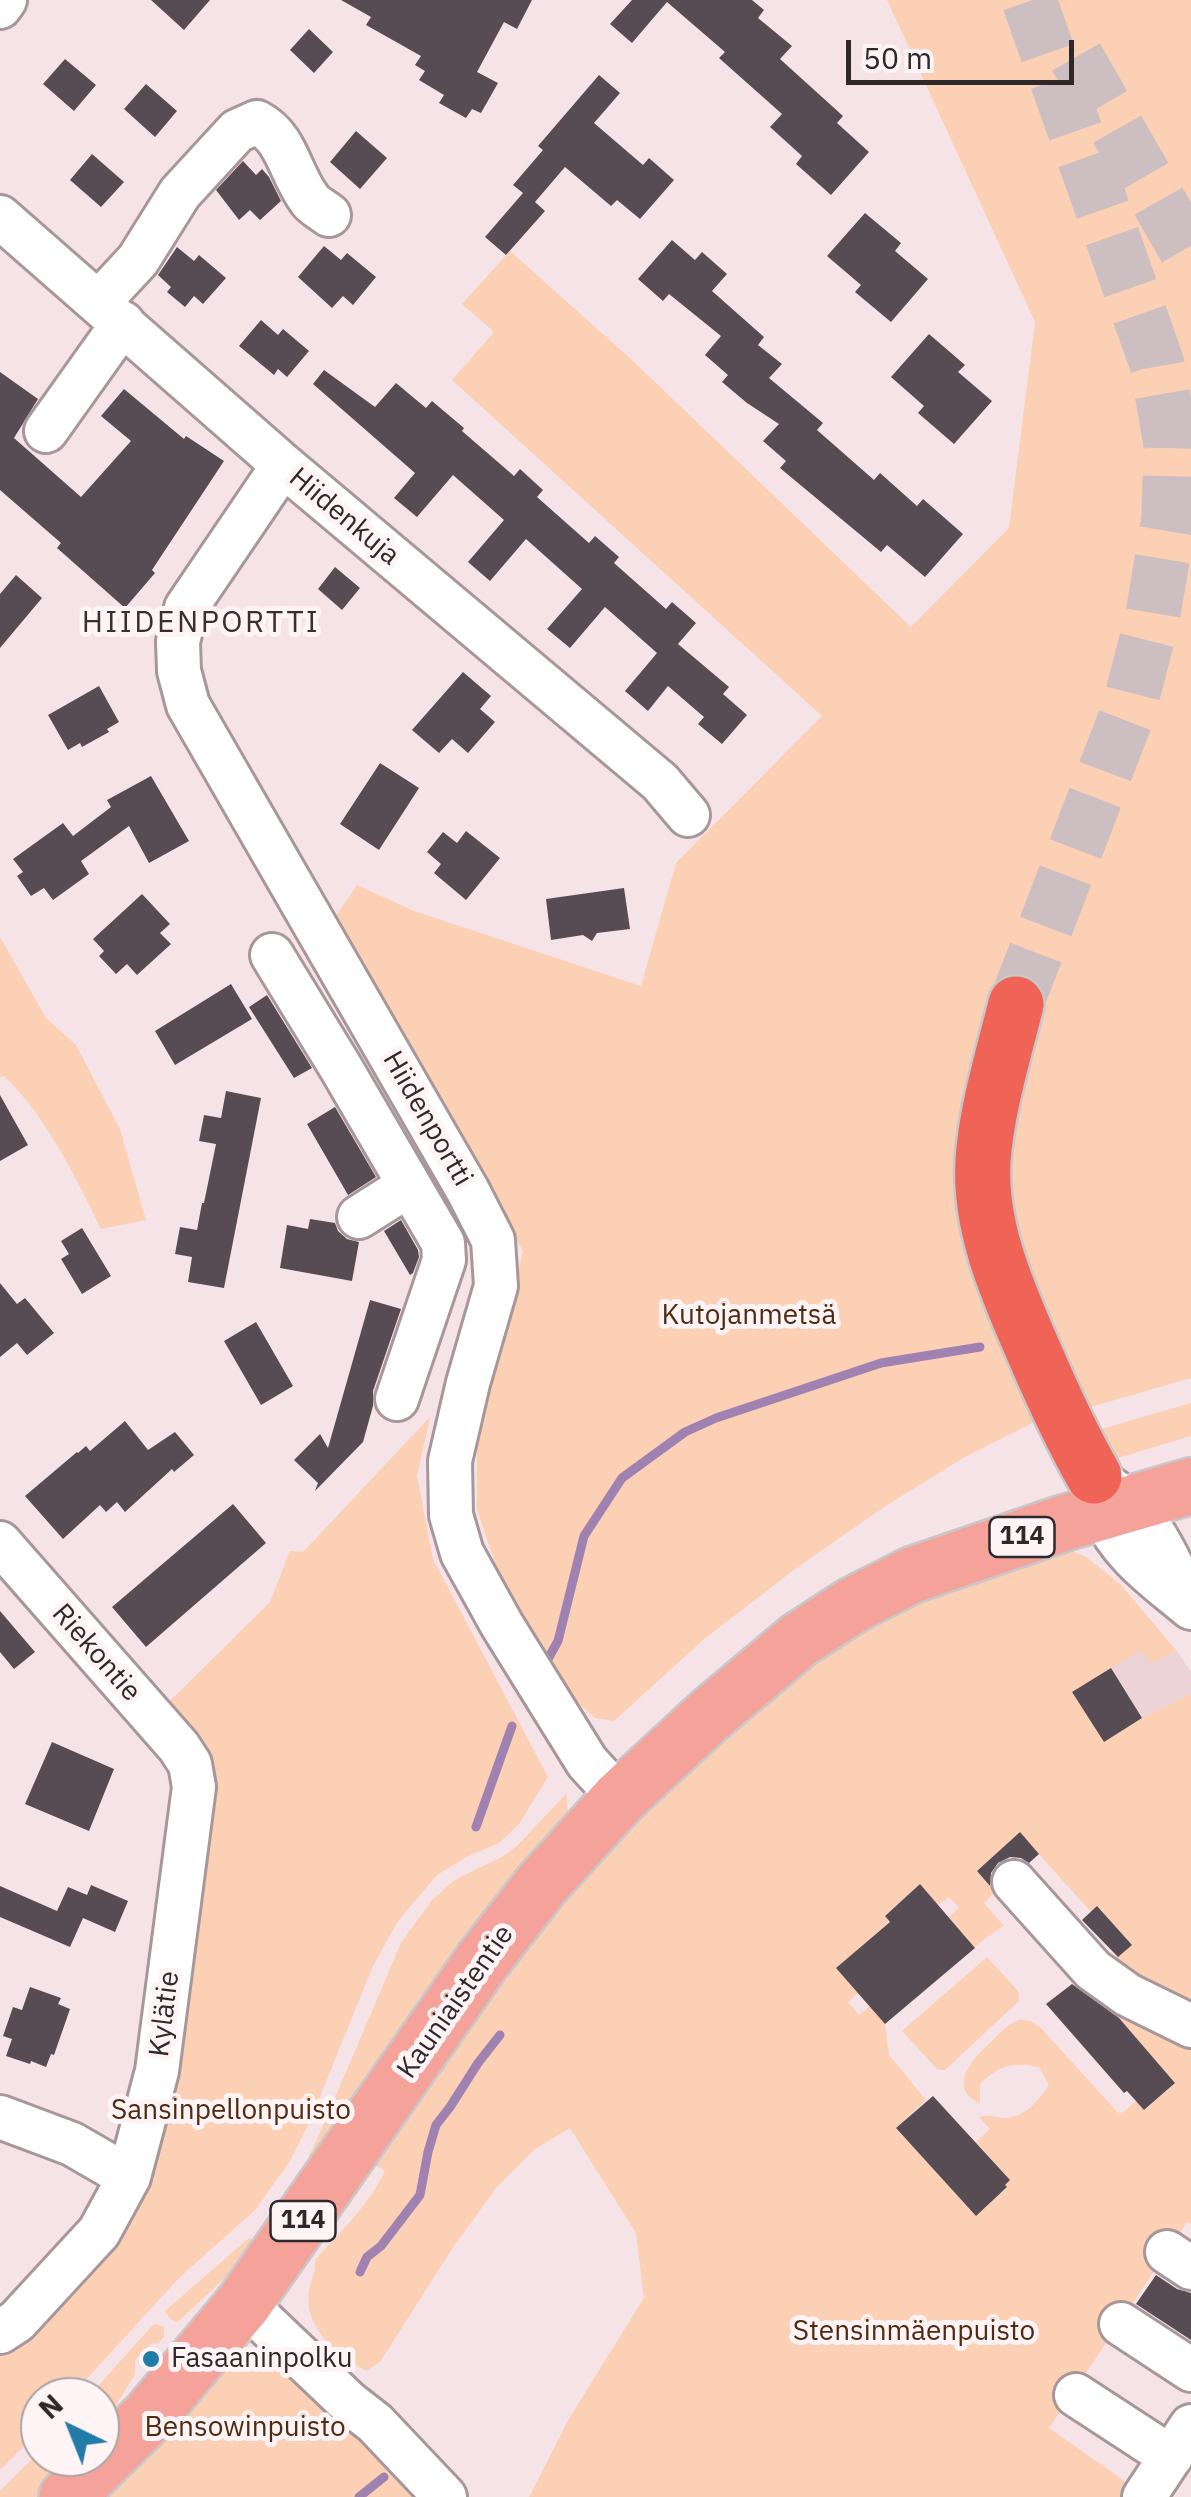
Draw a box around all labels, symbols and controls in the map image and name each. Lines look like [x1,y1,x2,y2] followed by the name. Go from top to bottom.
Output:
[851,20,1078,82] scale bar
[863,38,932,77] text: 50 m
[282,461,406,573] street label: Hiidenkuja
[82,605,320,641] district label: HIIDENPORTTI
[375,1046,479,1192] street label: Hiidenportti
[662,1299,836,1333] park label: Kutojanmetsä
[990,1517,1054,1557] road number: 114
[44,1597,148,1709] street label: Riekontie
[391,1919,521,2085] street label: Kauniaistentie
[143,1969,187,2059] street label: Kylätie
[111,2094,351,2128] park label: Sansinpellonpuisto
[270,2201,336,2241] road number: 114
[793,2315,1035,2349] park label: Stensinmäenpuisto
[171,2342,353,2376] place label: Fasaaninpolku
[140,2348,162,2370] marker: Fasaaninpolku
[20,2377,120,2477] north arrow
[31,2386,71,2427] text: N
[144,2411,346,2445] park label: Bensowinpuisto

